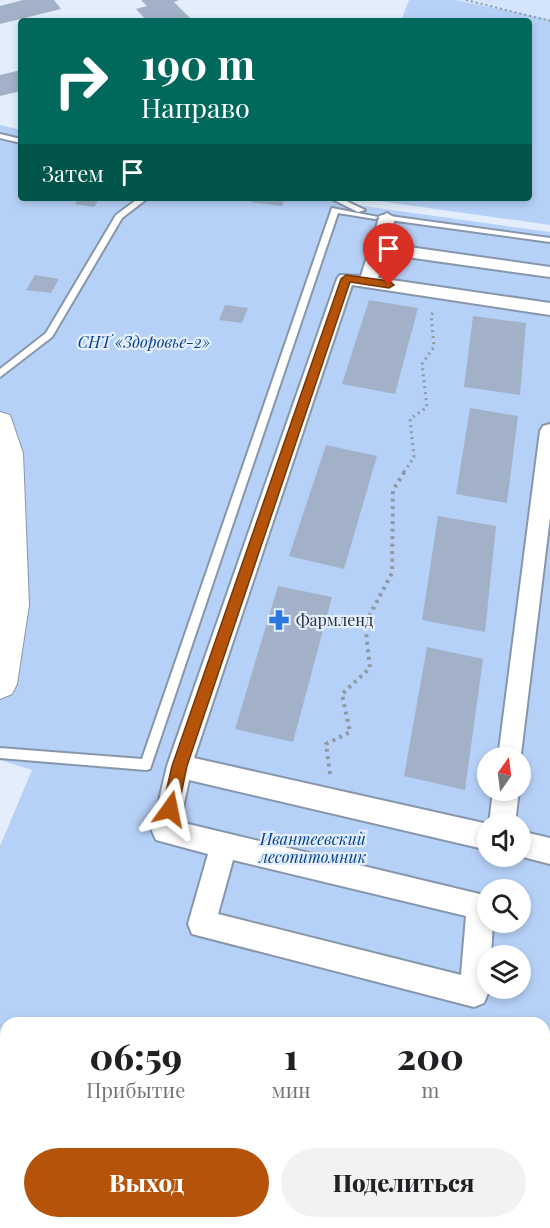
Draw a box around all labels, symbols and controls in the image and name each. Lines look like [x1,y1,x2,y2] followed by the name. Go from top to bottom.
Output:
[141,35,255,91] text: 190 m
[42,42,120,120] icon: right
[141,89,250,125] text: Направо
[116,156,149,189] icon: arrive
[42,158,104,188] text: Затем
[363,223,414,285] pin
[372,232,405,265] icon: arrive
[78,331,210,352] park label: СНТ «Здоровье-2»
[267,608,291,632] pharmacy icon: Фармленд
[296,609,374,630] place label: Фармленд
[477,747,531,801] north arrow
[477,747,531,999] map controls
[138,777,202,841] position arrow
[477,813,531,867] button: sound
[257,828,367,867] park label: Ивантеевский лесопитомник
[477,879,531,933] button: search
[477,945,531,999] button: layers
[89,1031,182,1079] text: 06:59
[284,1031,298,1079] text: 1
[397,1031,464,1079] text: 200
[86,1076,185,1103] text: Прибытие
[272,1076,311,1103] text: мин
[421,1076,439,1103] text: m
[24,1148,269,1217] button: Выход
[281,1148,526,1217] button: Поделиться

